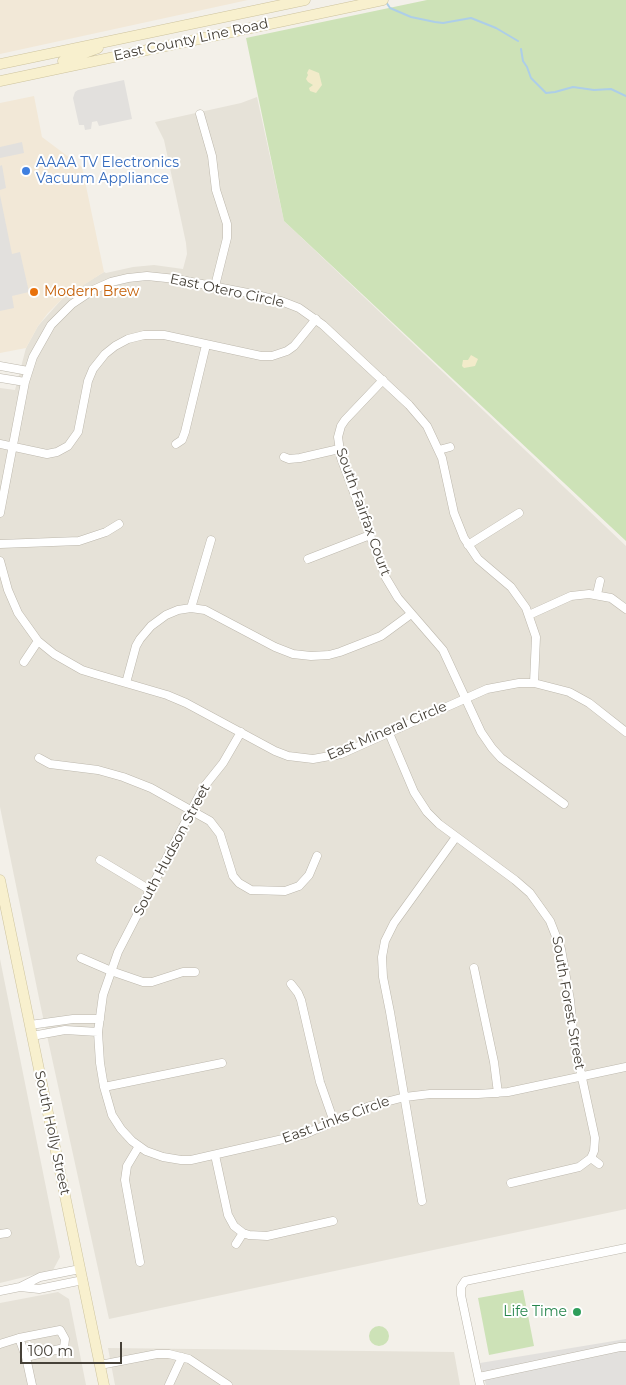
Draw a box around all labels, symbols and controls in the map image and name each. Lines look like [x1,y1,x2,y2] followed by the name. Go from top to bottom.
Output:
[112,15,270,65] street label: East County Line Road
[36,155,179,188] place label: AAAA TV Electronics Vacuum Appliance
[20,165,32,177] marker: AAAA TV Electronics Vacuum Appliance
[168,271,286,311] street label: East Otero Circle
[44,284,139,300] place label: Modern Brew
[28,286,40,298] marker: Modern Brew
[332,446,394,578] street label: South Fairfax Court
[325,698,449,764] street label: East Mineral Circle
[130,781,214,919] street label: South Hudson Street
[548,935,588,1071] street label: South Forest Street
[31,1069,73,1197] street label: South Holly Street
[280,1093,392,1147] street label: East Links Circle
[503,1304,567,1320] place label: Life Time
[571,1306,583,1318] marker: Life Time
[22,1332,125,1364] scale bar
[28,1341,73,1360] text: 100 m

